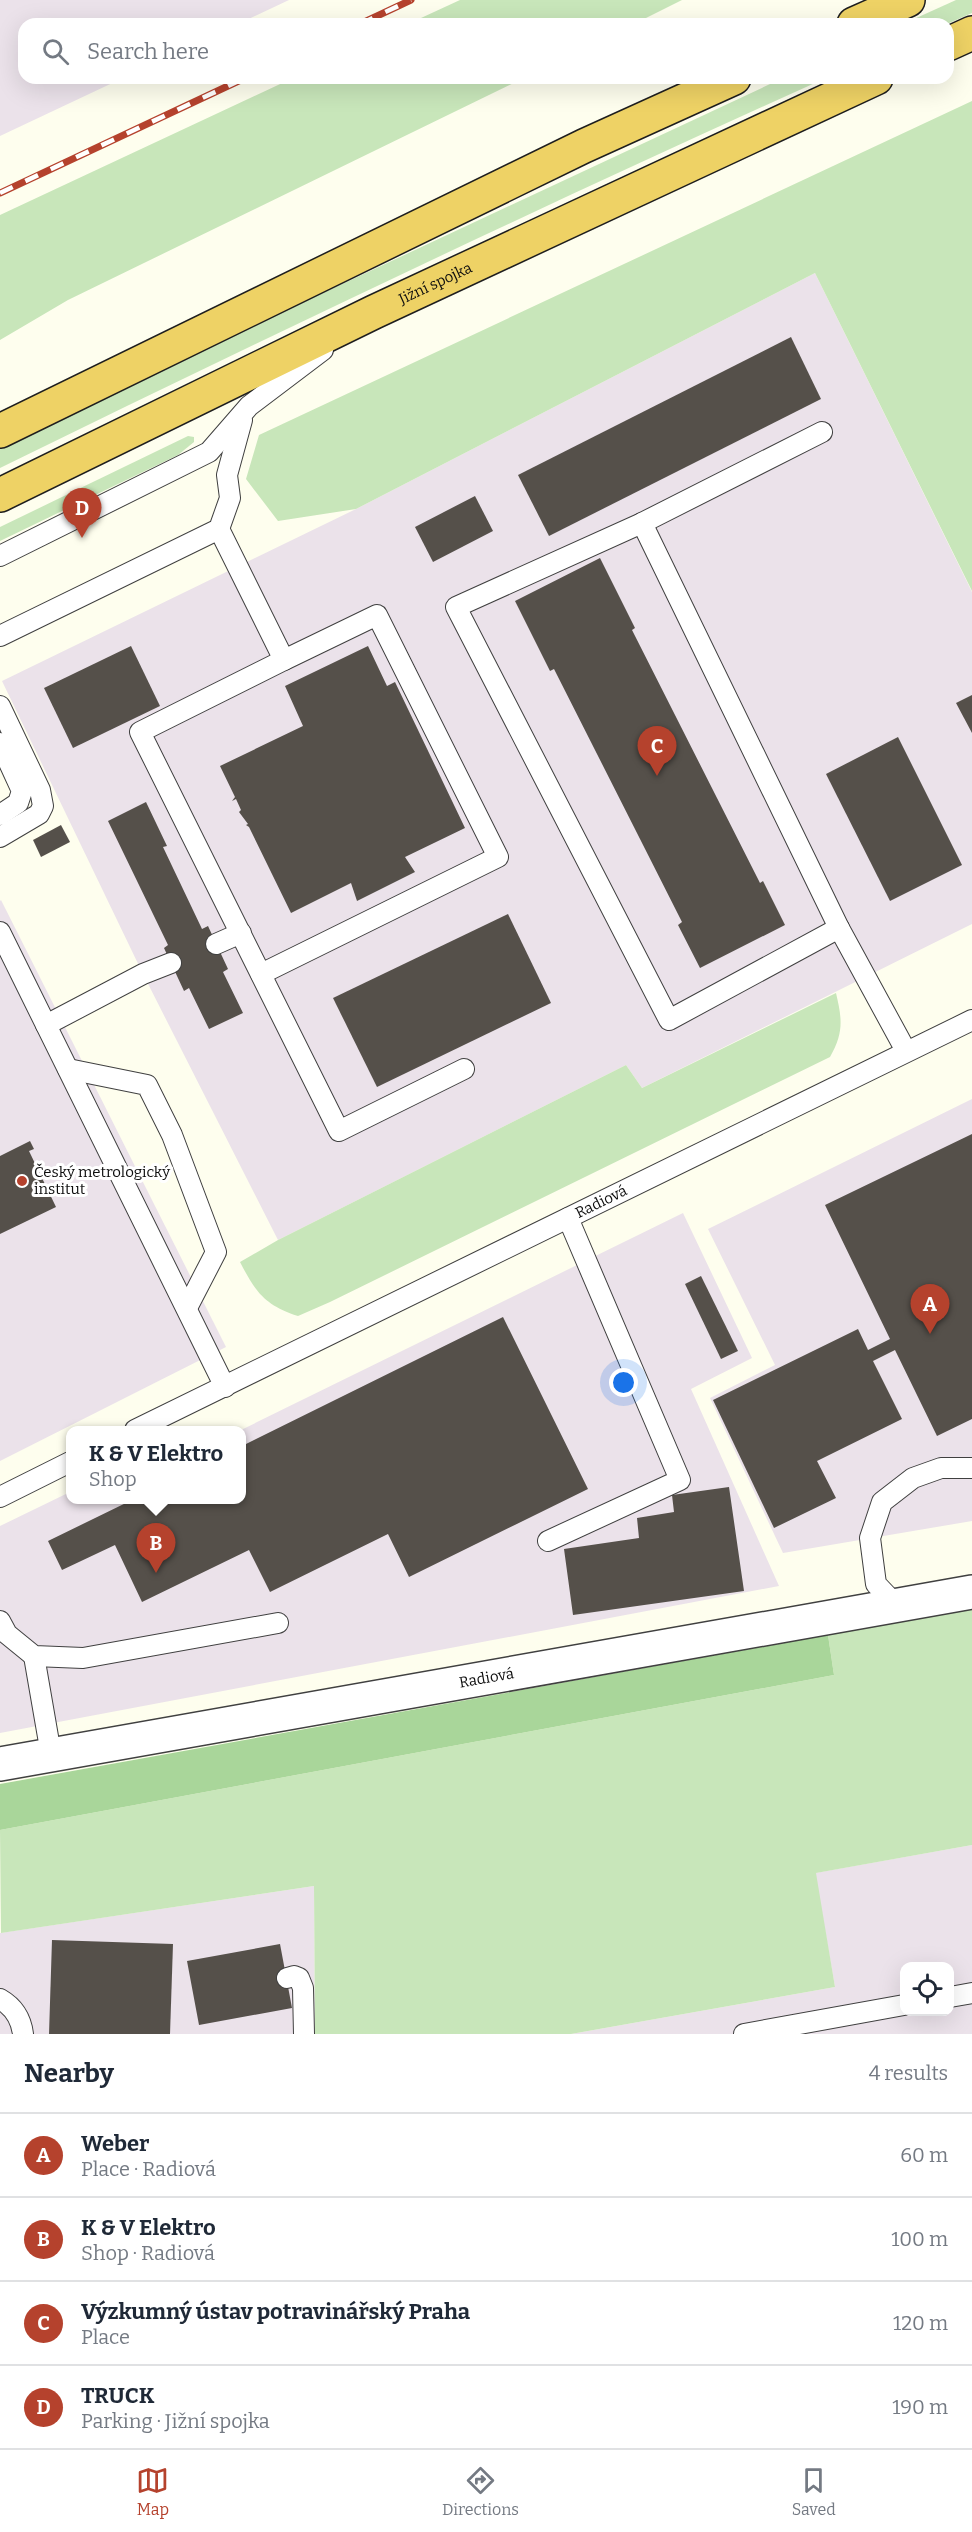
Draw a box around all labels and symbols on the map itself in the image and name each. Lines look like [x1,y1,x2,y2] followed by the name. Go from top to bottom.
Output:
[395,259,475,309] street label: Jižní spojka
[62,488,101,538] pin: D
[638,726,676,776] pin: C
[34,1163,170,1198] place label: Český metrologický institut
[15,1174,29,1188] marker: Český metrologický institut
[572,1181,630,1222] street label: Radiová
[910,1284,950,1334] pin: A
[609,1368,638,1397] your location
[136,1524,176,1573] pin: B
[458,1664,515,1692] street label: Radiová

